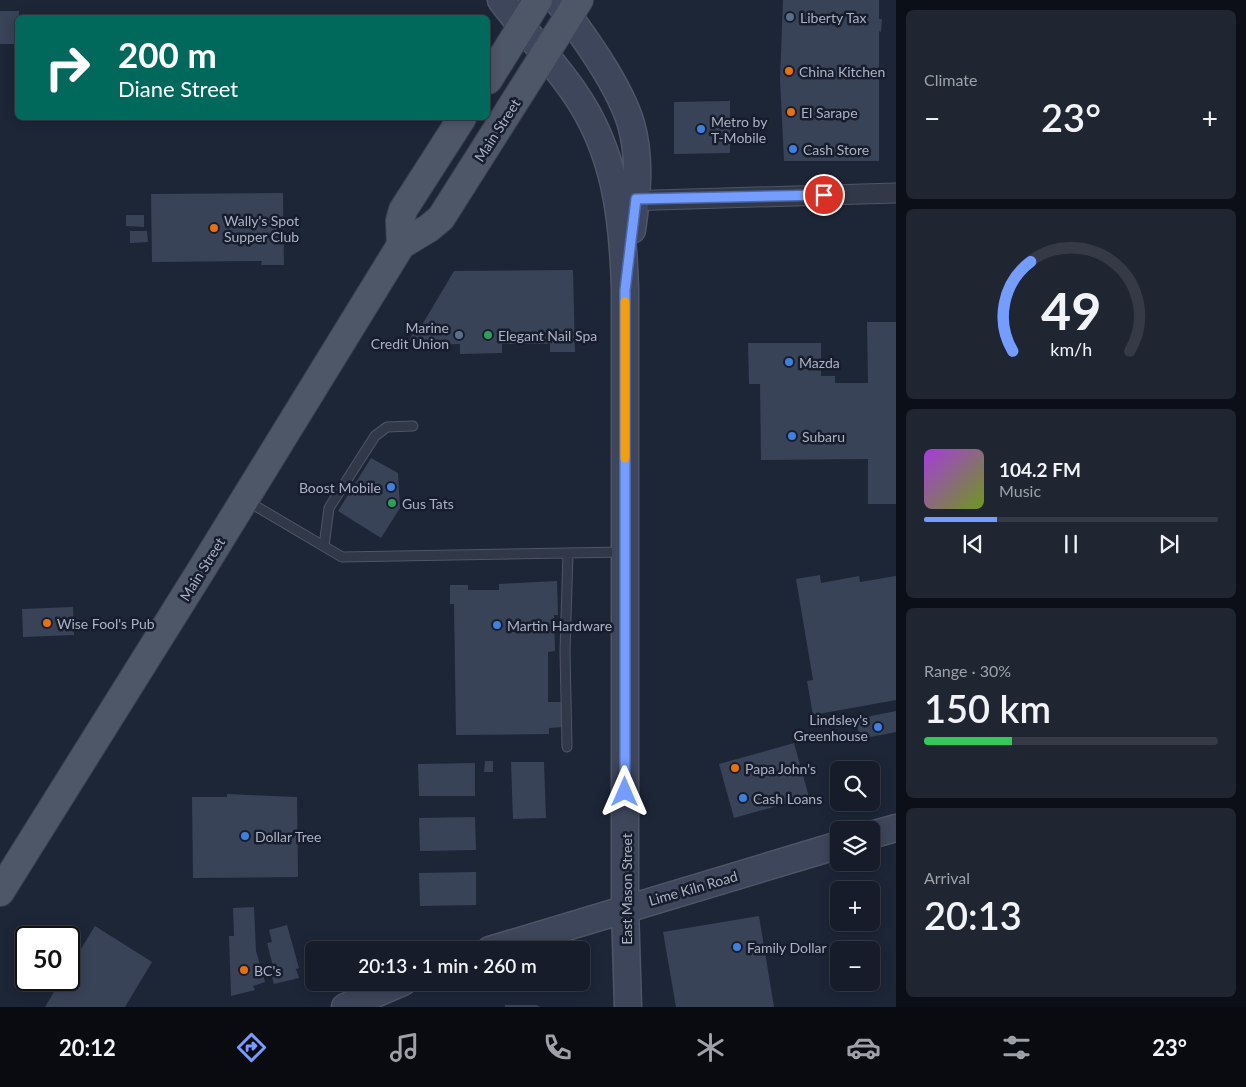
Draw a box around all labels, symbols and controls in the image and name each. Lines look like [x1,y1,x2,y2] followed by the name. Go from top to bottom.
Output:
[800,9,867,26] place label: Liberty Tax
[784,11,796,23] marker: Liberty Tax
[118,33,217,75] text: 200 m
[35,35,100,100] icon: right
[799,63,885,80] place label: China Kitchen
[783,65,795,77] marker: China Kitchen
[924,70,977,89] text: Climate
[118,75,238,102] text: Diane Street
[1041,94,1101,140] text: 23°
[470,95,524,165] street label: Main Street
[924,101,940,135] text: −
[1202,101,1218,135] text: +
[801,104,858,121] place label: El Sarape
[785,106,797,118] marker: El Sarape
[711,113,768,146] place label: Metro by T-Mobile
[695,123,707,135] marker: Metro by T-Mobile
[803,141,869,158] place label: Cash Store
[787,143,799,155] marker: Cash Store
[803,174,845,216] pin
[810,181,838,209] icon: arrive
[224,212,299,245] place label: Wally's Spot Supper Club
[208,222,220,234] marker: Wally's Spot Supper Club
[1041,279,1101,341] text: 49
[371,319,449,352] place label: Marine Credit Union
[498,327,597,344] place label: Elegant Nail Spa
[453,329,465,341] marker: Marine Credit Union
[482,329,494,341] marker: Elegant Nail Spa
[1050,338,1092,360] text: km/h
[799,354,840,371] place label: Mazda
[783,356,795,368] marker: Mazda
[802,428,845,445] place label: Subaru
[786,430,798,442] marker: Subaru
[999,458,1081,481] text: 104.2 FM
[299,479,381,496] place label: Boost Mobile
[385,481,397,493] marker: Boost Mobile
[999,481,1041,500] text: Music
[402,495,454,512] place label: Gus Tats
[386,497,398,509] marker: Gus Tats
[959,530,987,558] icon: previous
[1057,530,1085,558] icon: pause
[1155,530,1183,558] icon: next
[176,534,228,604] street label: Main Street
[57,615,155,632] place label: Wise Fool's Pub
[41,617,53,629] marker: Wise Fool's Pub
[507,617,612,634] place label: Martin Hardware
[491,619,503,631] marker: Martin Hardware
[924,661,1011,680] text: Range · 30%
[924,685,1051,731] text: 150 km
[793,711,868,744] place label: Lindsley's Greenhouse
[872,721,884,733] marker: Lindsley's Greenhouse
[745,760,816,777] place label: Papa John's
[830,761,880,991] map controls
[830,761,880,811] button: search
[729,762,741,774] marker: Papa John's
[598,765,650,817] position arrow
[753,790,822,807] place label: Cash Loans
[737,792,749,804] marker: Cash Loans
[830,821,880,871] button: layers
[255,828,321,845] place label: Dollar Tree
[239,830,251,842] marker: Dollar Tree
[618,833,635,945] street label: East Mason Street
[647,867,739,909] street label: Lime Kiln Road
[924,868,970,887] text: Arrival
[830,881,880,931] button: +
[924,892,1022,938] text: 20:13
[15,926,80,991] speed limit sign: 50
[747,939,827,956] place label: Family Dollar
[731,941,743,953] marker: Family Dollar
[830,941,880,991] button: −
[358,954,537,977] text: 20:13 · 1 min · 260 m
[254,962,281,979] place label: BC's
[238,964,250,976] marker: BC's
[234,1030,269,1065] icon: directions
[387,1030,422,1065] icon: music
[540,1030,575,1065] icon: phone
[693,1030,728,1065] icon: climate
[846,1030,881,1065] icon: car
[999,1030,1034,1065] icon: filters
[59,1034,116,1061] text: 20:12
[1152,1034,1187,1061] text: 23°

